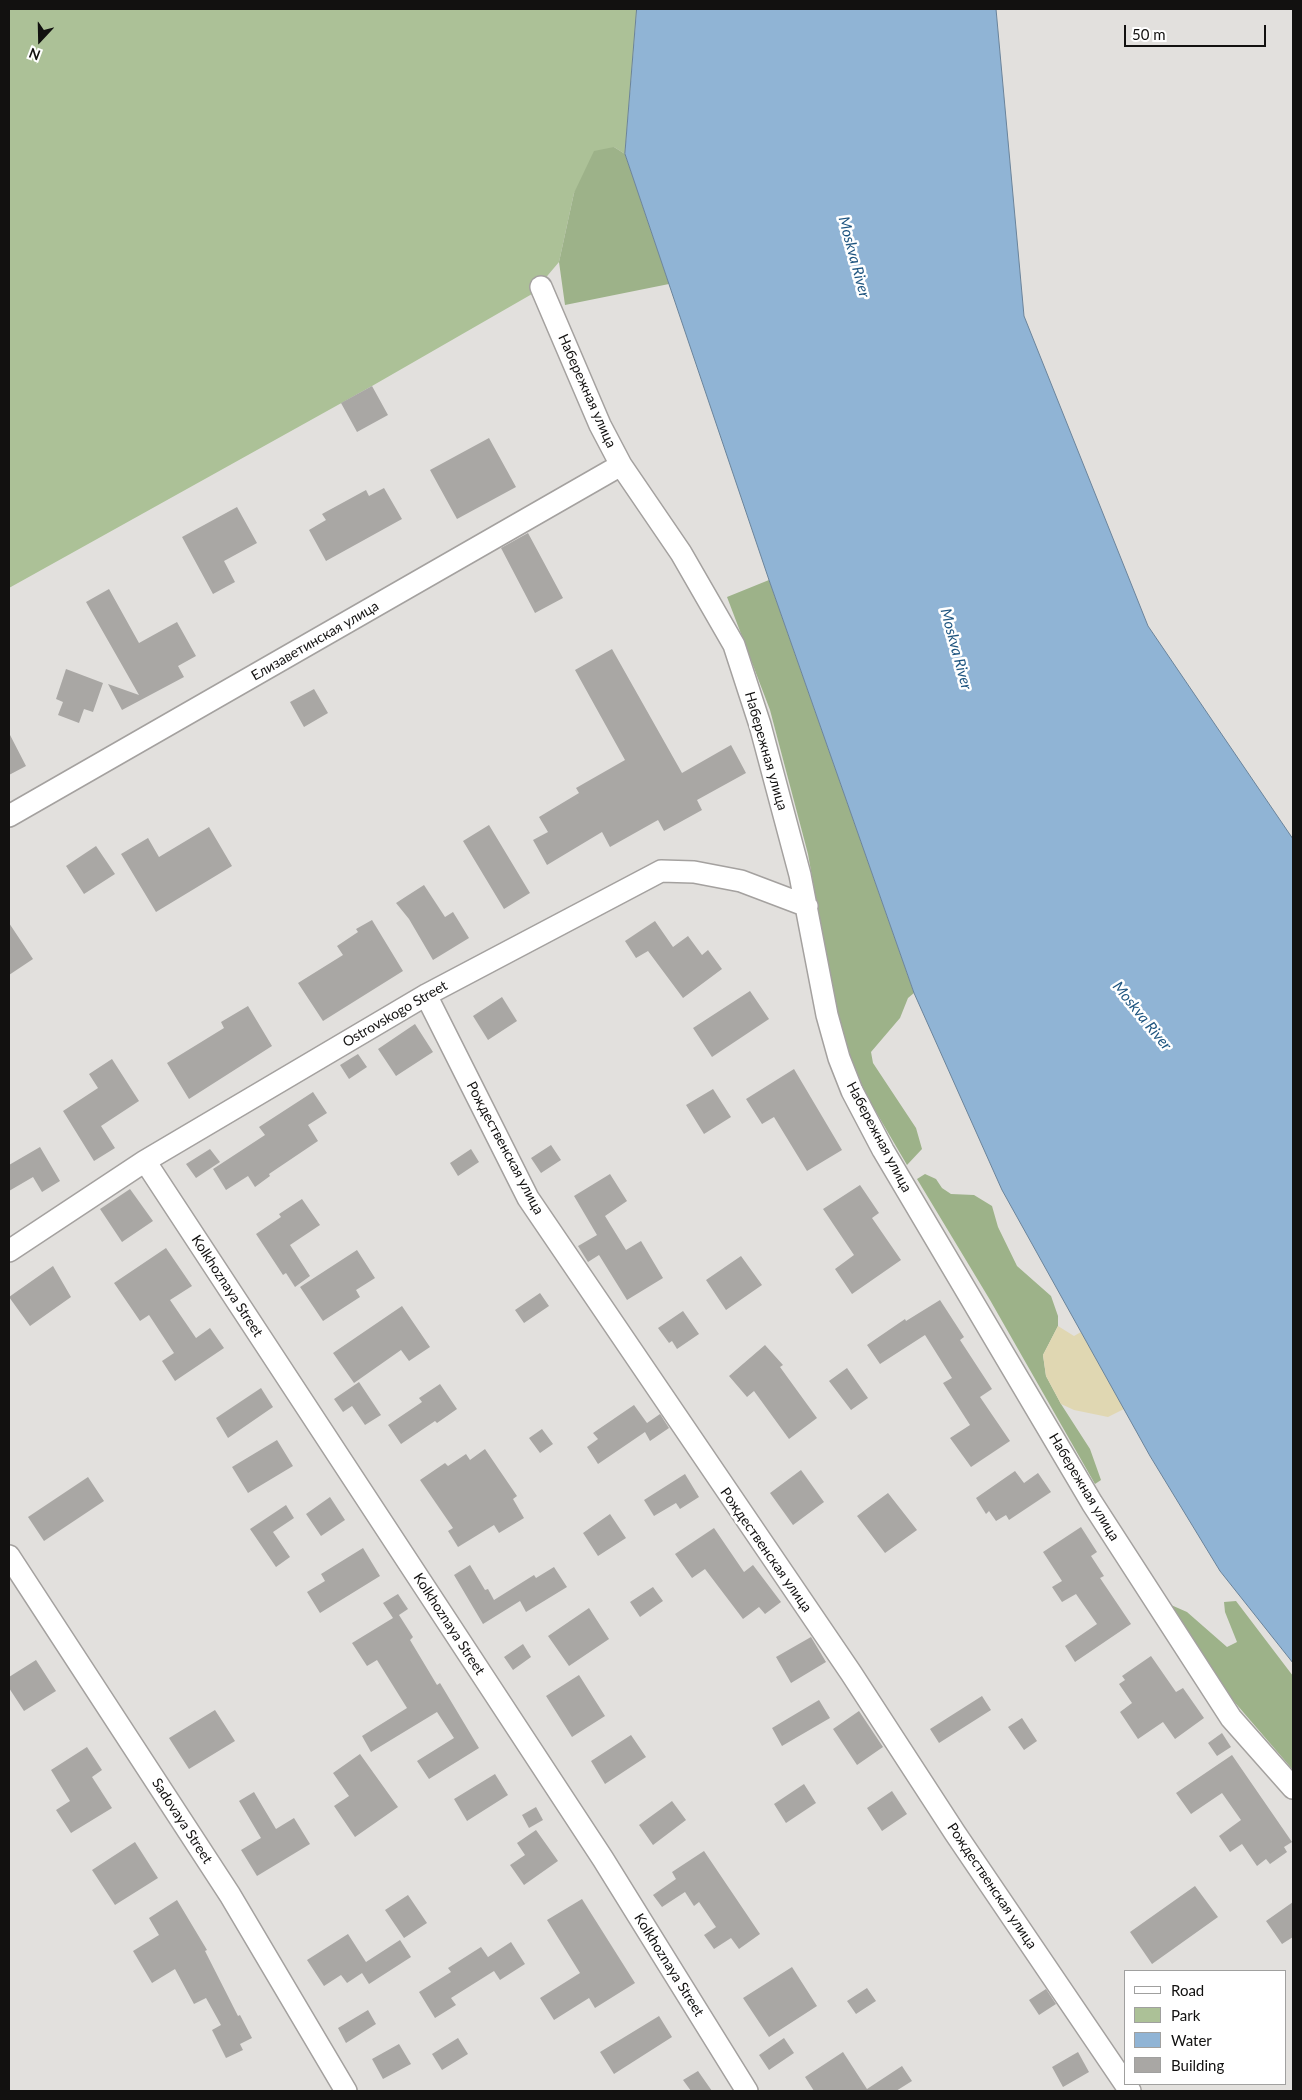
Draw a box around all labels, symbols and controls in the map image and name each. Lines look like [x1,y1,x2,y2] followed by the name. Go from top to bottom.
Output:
[15,15,65,65] north arrow
[1127,15,1270,47] scale bar
[1132,25,1166,43] text: 50 m
[26,45,43,64] text: N
[835,215,873,299] water label: Moskva River
[554,331,620,451] street label: Набережная улица
[248,598,382,684] street label: Елизаветинская улица
[937,607,975,691] water label: Moskva River
[741,690,791,812] street label: Набережная улица
[340,977,450,1051] street label: Ostrovskogo Street
[1109,978,1175,1054] water label: Moskva River
[463,1079,547,1217] street label: Рождественская улица
[843,1079,915,1195] street label: Набережная улица
[188,1232,266,1340] street label: Kolkhoznaya Street
[1045,1430,1123,1544] street label: Набережная улица
[717,1484,815,1616] street label: Рождественская улица
[410,1570,488,1678] street label: Kolkhoznaya Street
[148,1775,216,1867] street label: Sadovaya Street
[944,1820,1040,1952] street label: Рождественская улица
[631,1910,707,2020] street label: Kolkhoznaya Street
[1124,1970,1287,2085] legend
[1171,1981,1204,1999] text: Road
[1171,2006,1200,2024] text: Park
[1171,2031,1212,2049] text: Water
[1171,2056,1224,2074] text: Building

